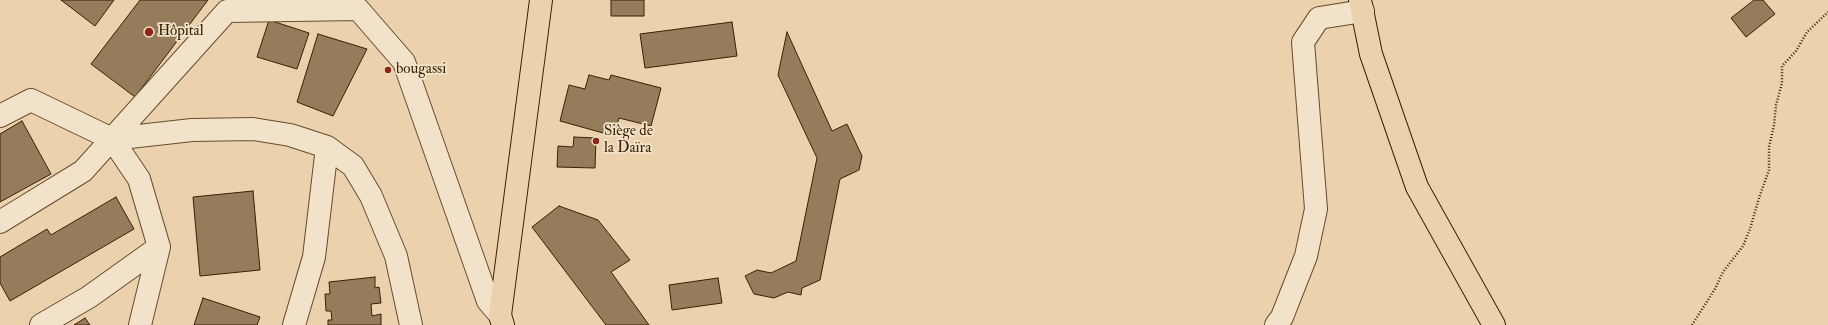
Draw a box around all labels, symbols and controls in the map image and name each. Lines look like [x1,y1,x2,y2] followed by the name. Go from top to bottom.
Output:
[158,23,204,41] place label: Hôpital
[143,26,155,38] marker: Hôpital
[396,61,446,79] place label: bougassi
[383,65,393,75] marker: bougassi
[604,123,653,158] place label: Siège de la Daïra
[591,136,601,146] marker: Siège de la Daïra

